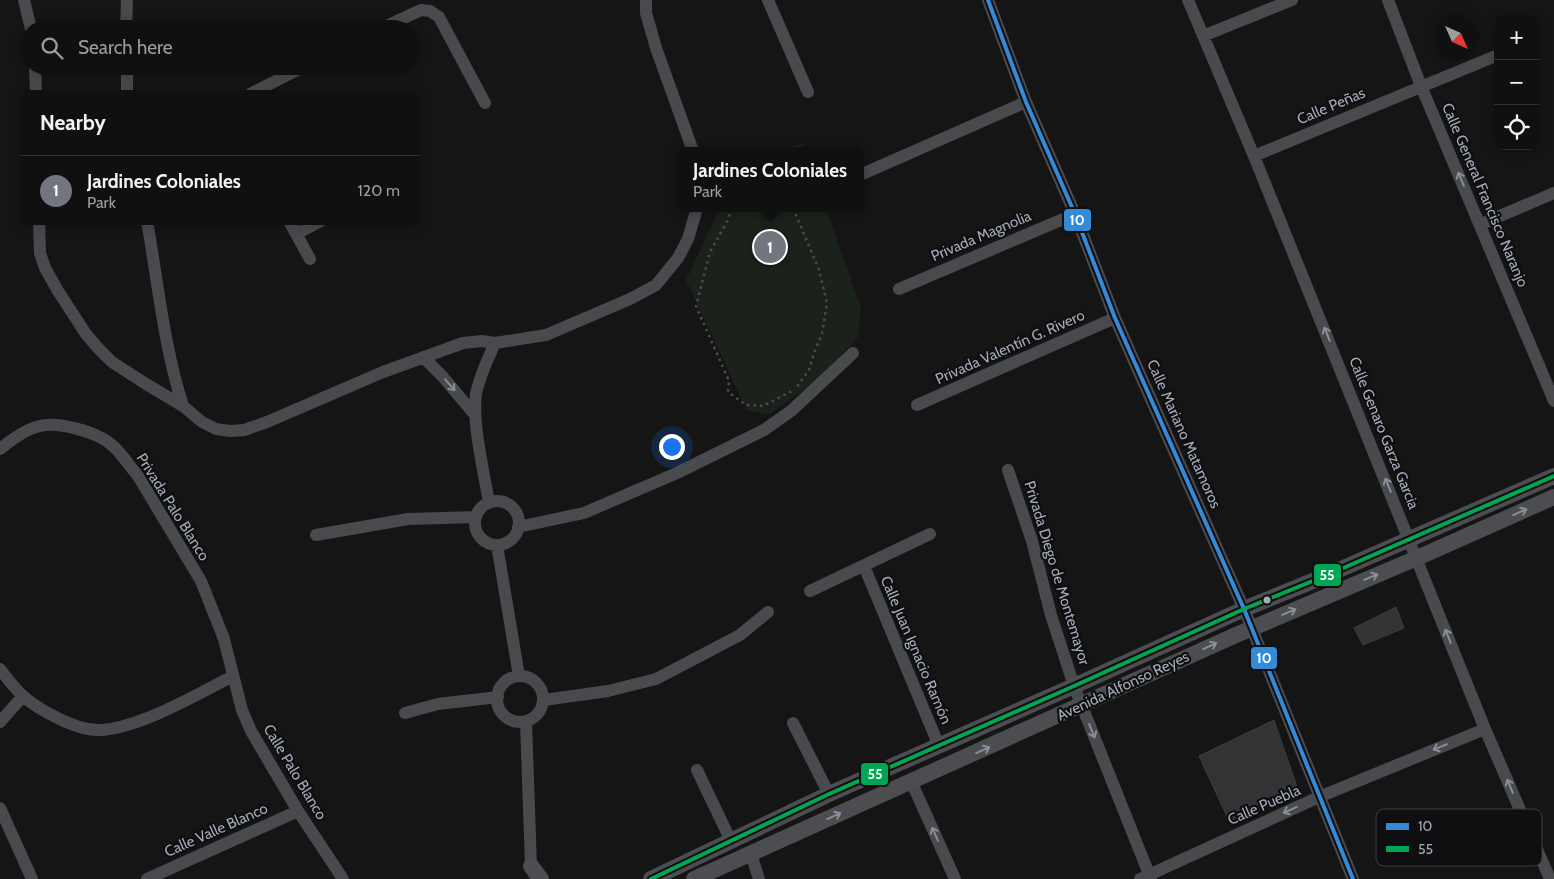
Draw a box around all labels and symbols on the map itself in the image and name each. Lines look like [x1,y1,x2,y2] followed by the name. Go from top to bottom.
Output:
[1434,15,1479,60] north arrow
[1294,84,1368,128] street label: Calle Peñas
[1438,100,1532,290] street label: Calle General Francisco Naranjo
[1456,172,1465,187] one-way arrow
[928,206,1035,265] street label: Privada Magnolia
[1063,208,1092,232] line badge: 10
[1069,211,1085,229] text: 10
[754,228,786,266] pin: 1
[933,306,1087,388] street label: Privada Valentín G. Rivero
[1321,327,1330,342] one-way arrow
[1345,354,1423,512] street label: Calle Genaro Garza Garcia
[1143,357,1225,511] street label: Calle Mariano Matamoros
[445,378,456,391] one-way arrow
[659,434,685,460] your location
[133,450,213,564] street label: Privada Palo Blanco
[1382,478,1392,493] one-way arrow
[1020,479,1094,667] street label: Privada Diego de Montemayor
[1512,507,1527,517] one-way arrow
[1313,563,1342,587] line badge: 55
[1319,566,1335,584] text: 55
[1364,572,1379,581] one-way arrow
[877,573,955,727] street label: Calle Juan Ignacio Ramón
[1262,595,1272,605] unlabelled marker
[1281,607,1296,616] one-way arrow
[1443,629,1452,644] one-way arrow
[1202,641,1217,651] one-way arrow
[1250,646,1278,670] line badge: 10
[1054,647,1192,725] street label: Avenida Alfonso Reyes
[1256,649,1272,667] text: 10
[259,721,331,823] street label: Calle Palo Blanco
[1088,723,1097,739] one-way arrow
[1433,743,1448,753] one-way arrow
[975,744,990,754] one-way arrow
[860,762,889,786] line badge: 55
[867,765,883,783] text: 55
[1505,779,1515,794] one-way arrow
[1225,781,1304,829] street label: Calle Puebla
[162,799,270,861] street label: Calle Valle Blanco
[1283,806,1298,816] one-way arrow
[1376,809,1542,866] legend
[827,811,842,821] one-way arrow
[1418,817,1433,835] text: 10
[929,827,939,842] one-way arrow
[1418,840,1433,858] text: 55

